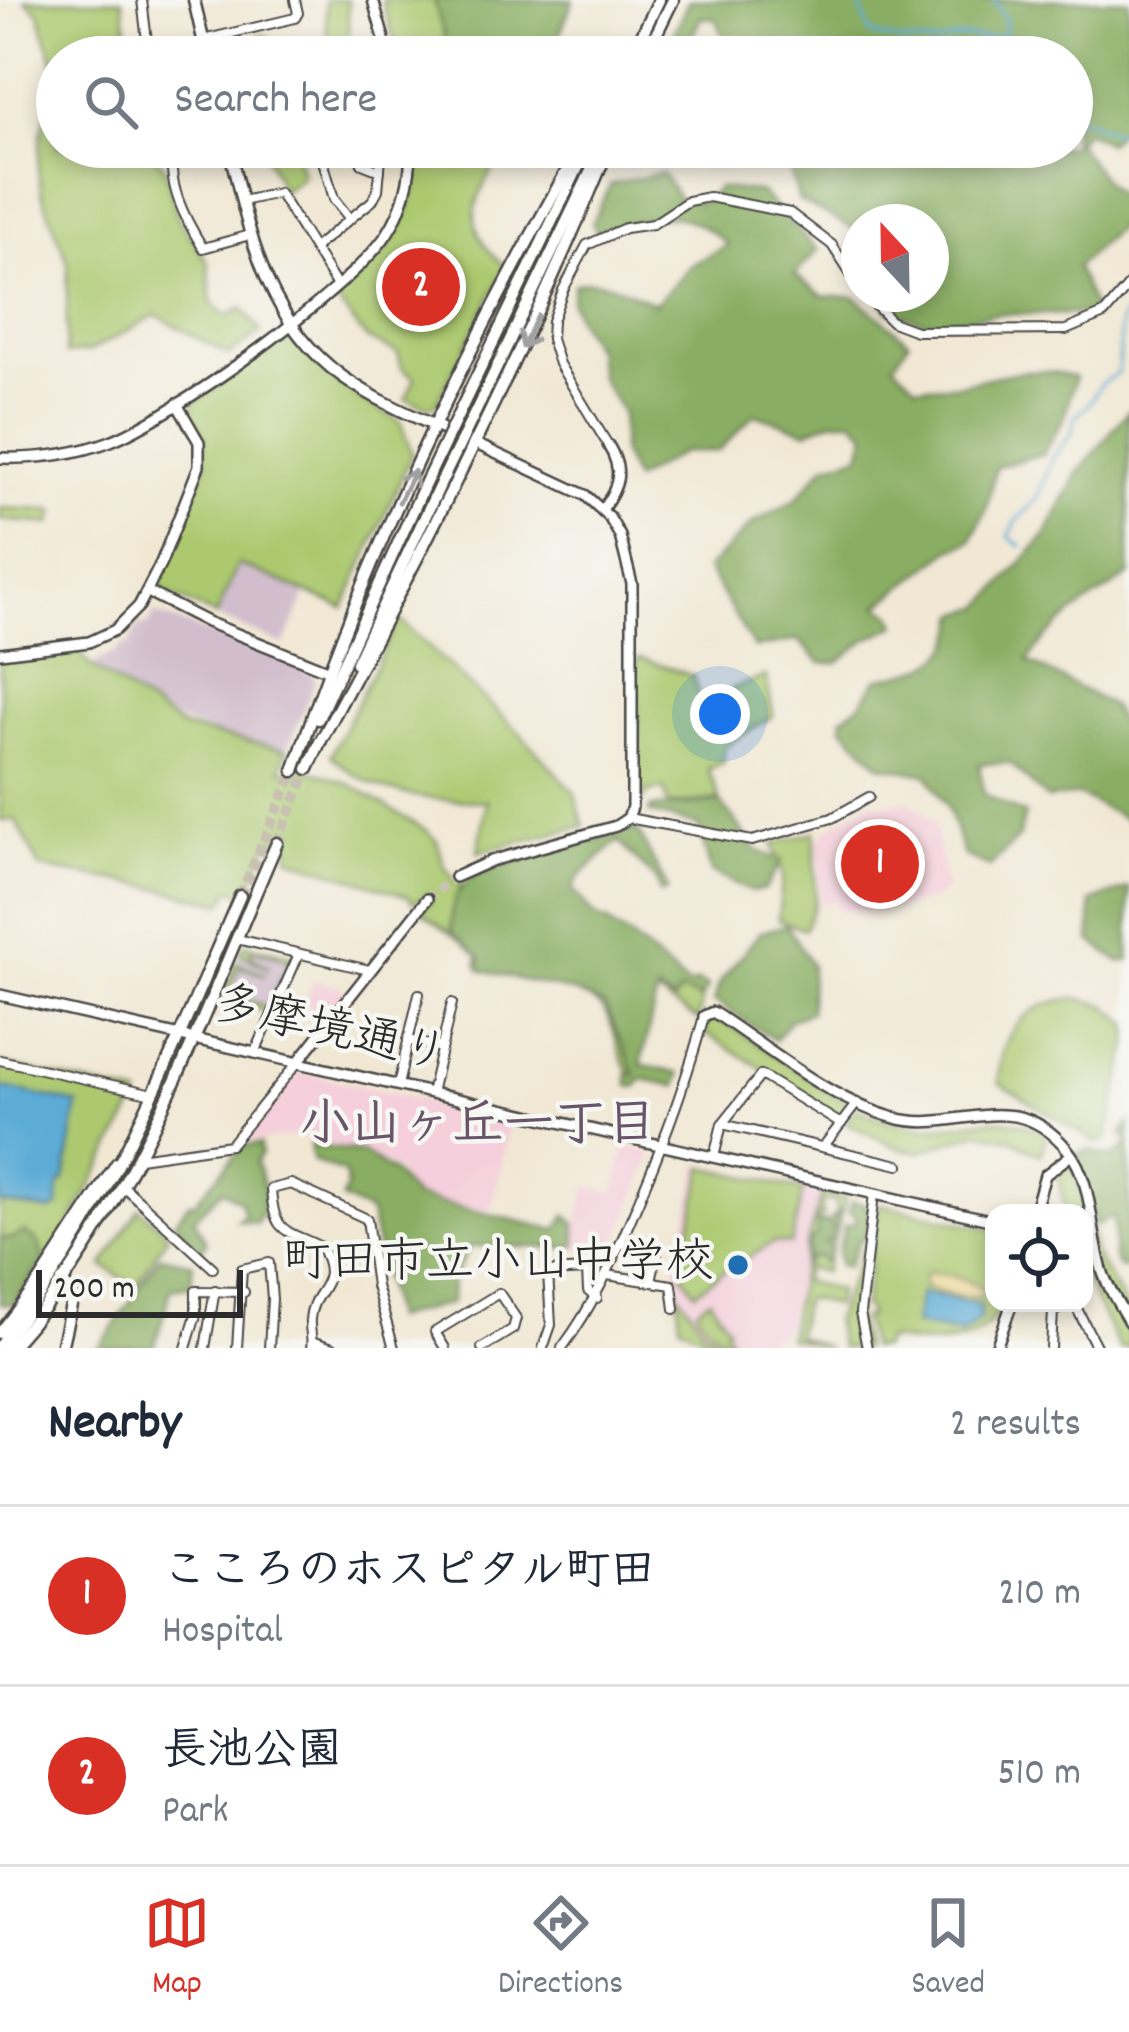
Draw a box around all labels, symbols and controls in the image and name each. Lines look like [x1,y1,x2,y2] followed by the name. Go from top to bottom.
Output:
[36,36,1093,168] search box
[78,69,144,135] icon: search
[174,70,377,134] text: Search here
[841,204,949,312] north arrow
[382,242,460,332] pin: 2
[518,313,540,349] one-way arrow
[397,469,419,505] one-way arrow
[690,684,750,744] your location
[841,819,919,909] pin: 1
[205,972,455,1094] street label: 多摩境通り
[299,1093,657,1165] district label: 小山ヶ丘一丁目
[985,1204,1093,1312] map controls
[985,1204,1093,1312] button: locate
[282,1231,714,1300] place label: 町田市立小山中学校
[725,1252,751,1278] marker: 町田市立小山中学校
[36,1264,243,1317] scale bar
[54,1267,135,1314] text: 200 m
[48,1390,181,1462] text: Nearby
[950,1399,1081,1454] text: 2 results
[162,1542,655,1606] text: こころのホスピタル町田
[83,1568,91,1623] text: 1
[998,1568,1081,1623] text: 210 m
[162,1606,283,1661] text: Hospital
[162,1722,342,1786] text: 長池公園
[78,1748,96,1803] text: 2
[997,1748,1081,1803] text: 510 m
[162,1786,228,1841] text: Park
[144,1890,210,2009] tab: Map
[498,1890,623,2009] tab: Directions
[911,1890,985,2009] tab: Saved

